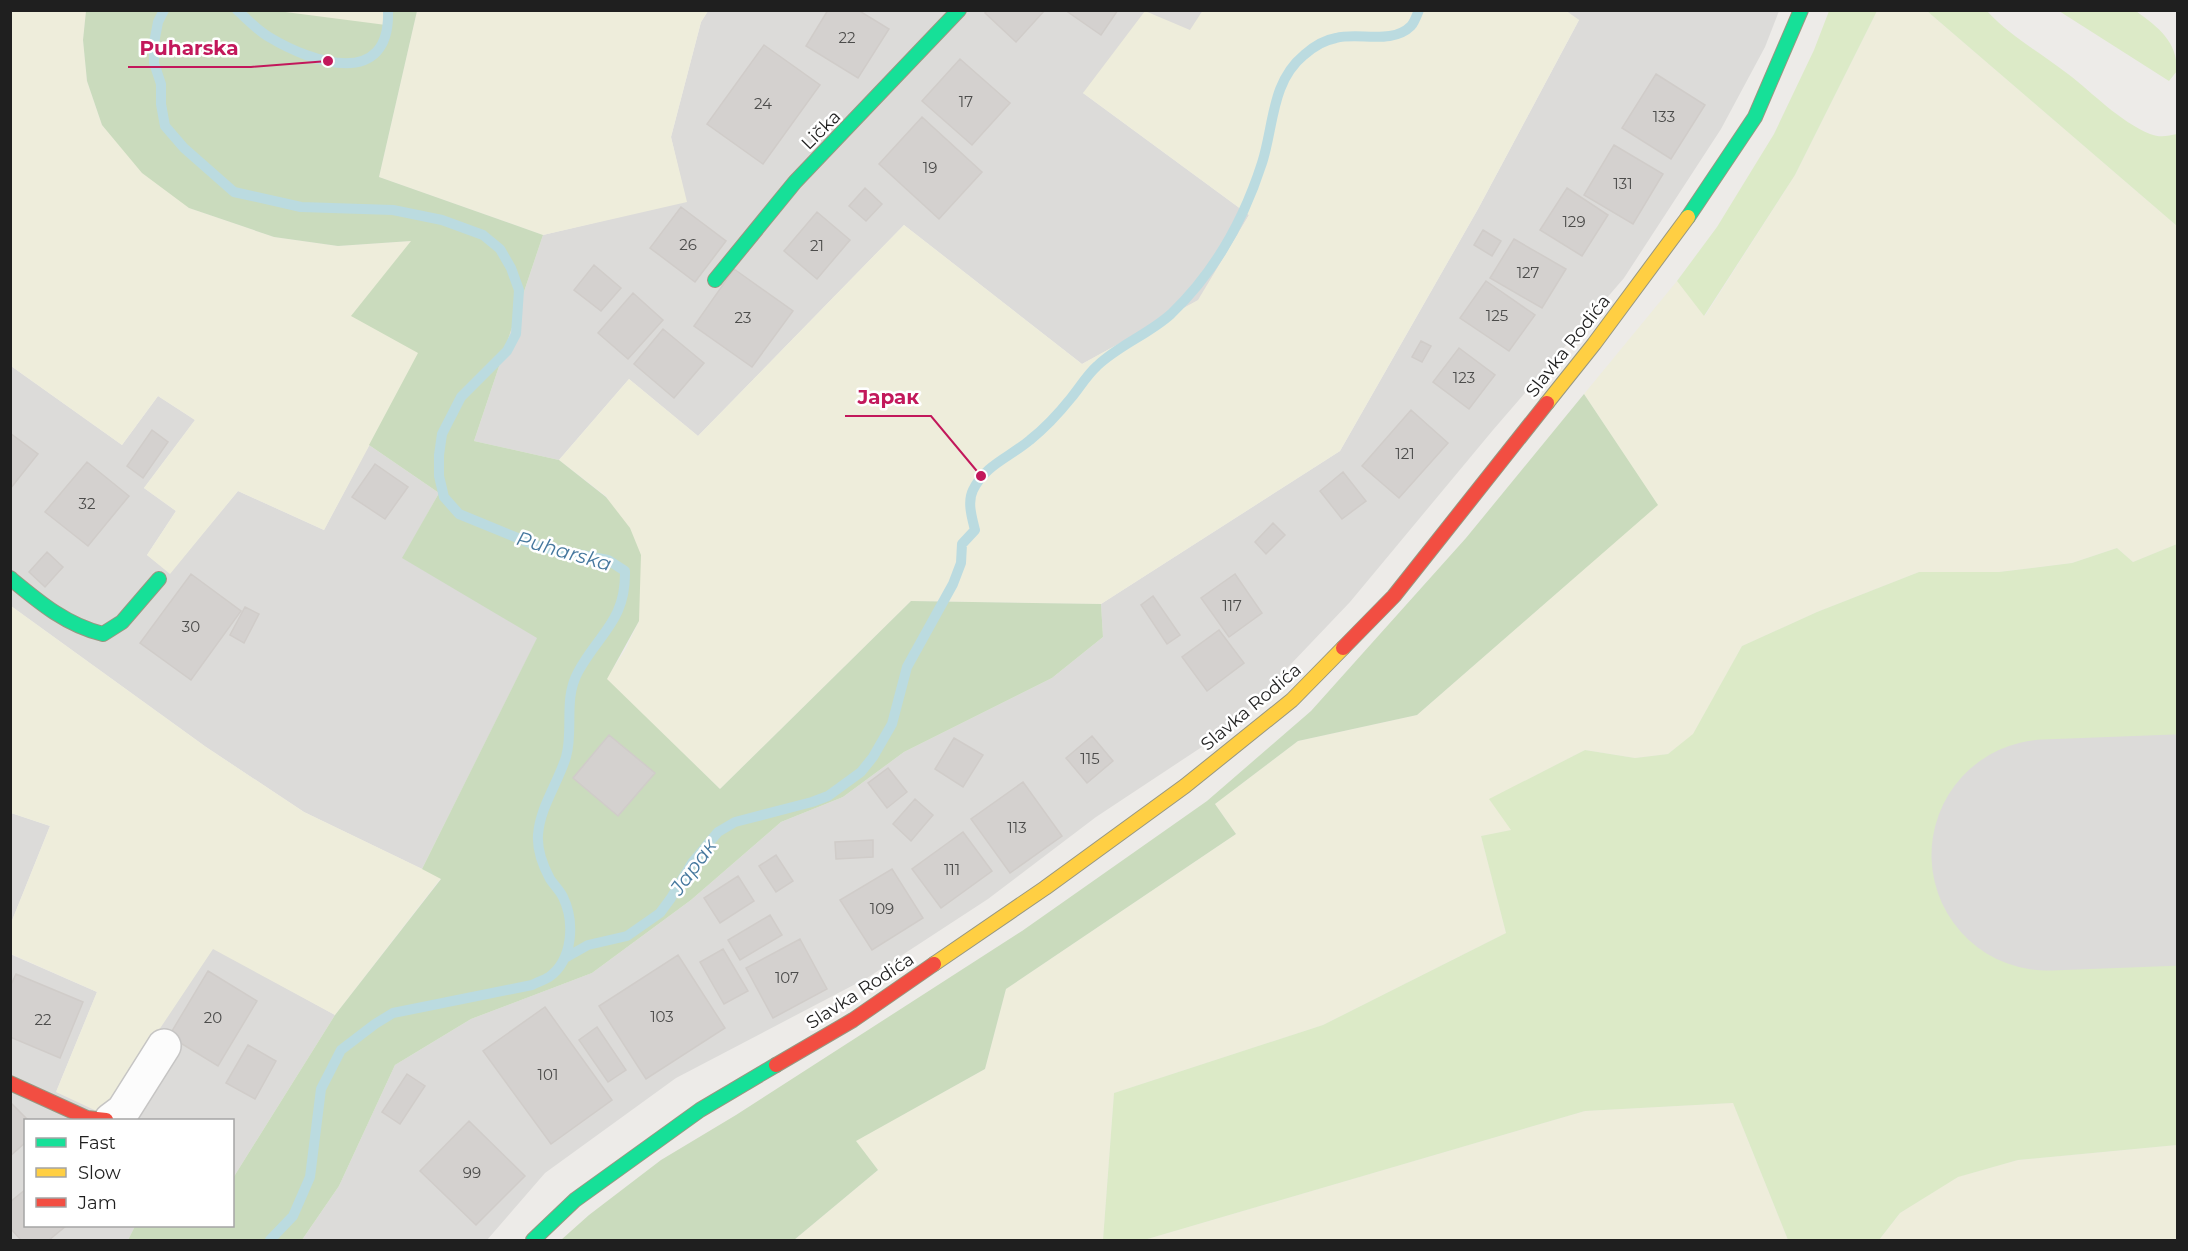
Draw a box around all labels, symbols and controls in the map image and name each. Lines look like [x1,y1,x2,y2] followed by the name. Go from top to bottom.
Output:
[838,28,856,47] house number: 22
[128,29,251,67] callout: Puharska
[139,36,239,60] text: Puharska
[959,92,973,111] house number: 17
[754,94,772,113] house number: 24
[797,106,845,154] street label: Lička
[1653,107,1675,126] house number: 133
[923,158,937,177] house number: 19
[1613,174,1633,193] house number: 131
[1562,212,1586,231] house number: 129
[679,235,697,254] house number: 26
[810,236,824,255] house number: 21
[1517,263,1540,282] house number: 127
[1521,290,1615,402] street label: Slavka Rodića
[1486,306,1508,325] house number: 125
[735,308,751,327] house number: 23
[1453,368,1475,387] house number: 123
[845,378,931,416] callout: Јарак
[857,385,919,409] text: Јарак
[1395,444,1415,463] house number: 121
[79,494,95,513] house number: 32
[514,526,614,576] water label: Puharska
[1222,596,1242,615] house number: 117
[182,617,200,636] house number: 30
[1196,659,1306,755] street label: Slavka Rodića
[1080,749,1100,768] house number: 115
[1007,818,1027,837] house number: 113
[664,833,722,901] water label: Јарак
[944,860,960,879] house number: 111
[870,899,894,918] house number: 109
[802,948,918,1034] street label: Slavka Rodića
[775,968,799,987] house number: 107
[650,1007,674,1026] house number: 103
[204,1008,222,1027] house number: 20
[34,1010,52,1029] house number: 22
[538,1065,558,1084] house number: 101
[24,1119,234,1227] legend
[78,1132,116,1154] text: Fast
[78,1162,121,1184] text: Slow
[463,1163,481,1182] house number: 99
[77,1192,117,1214] text: Jam

